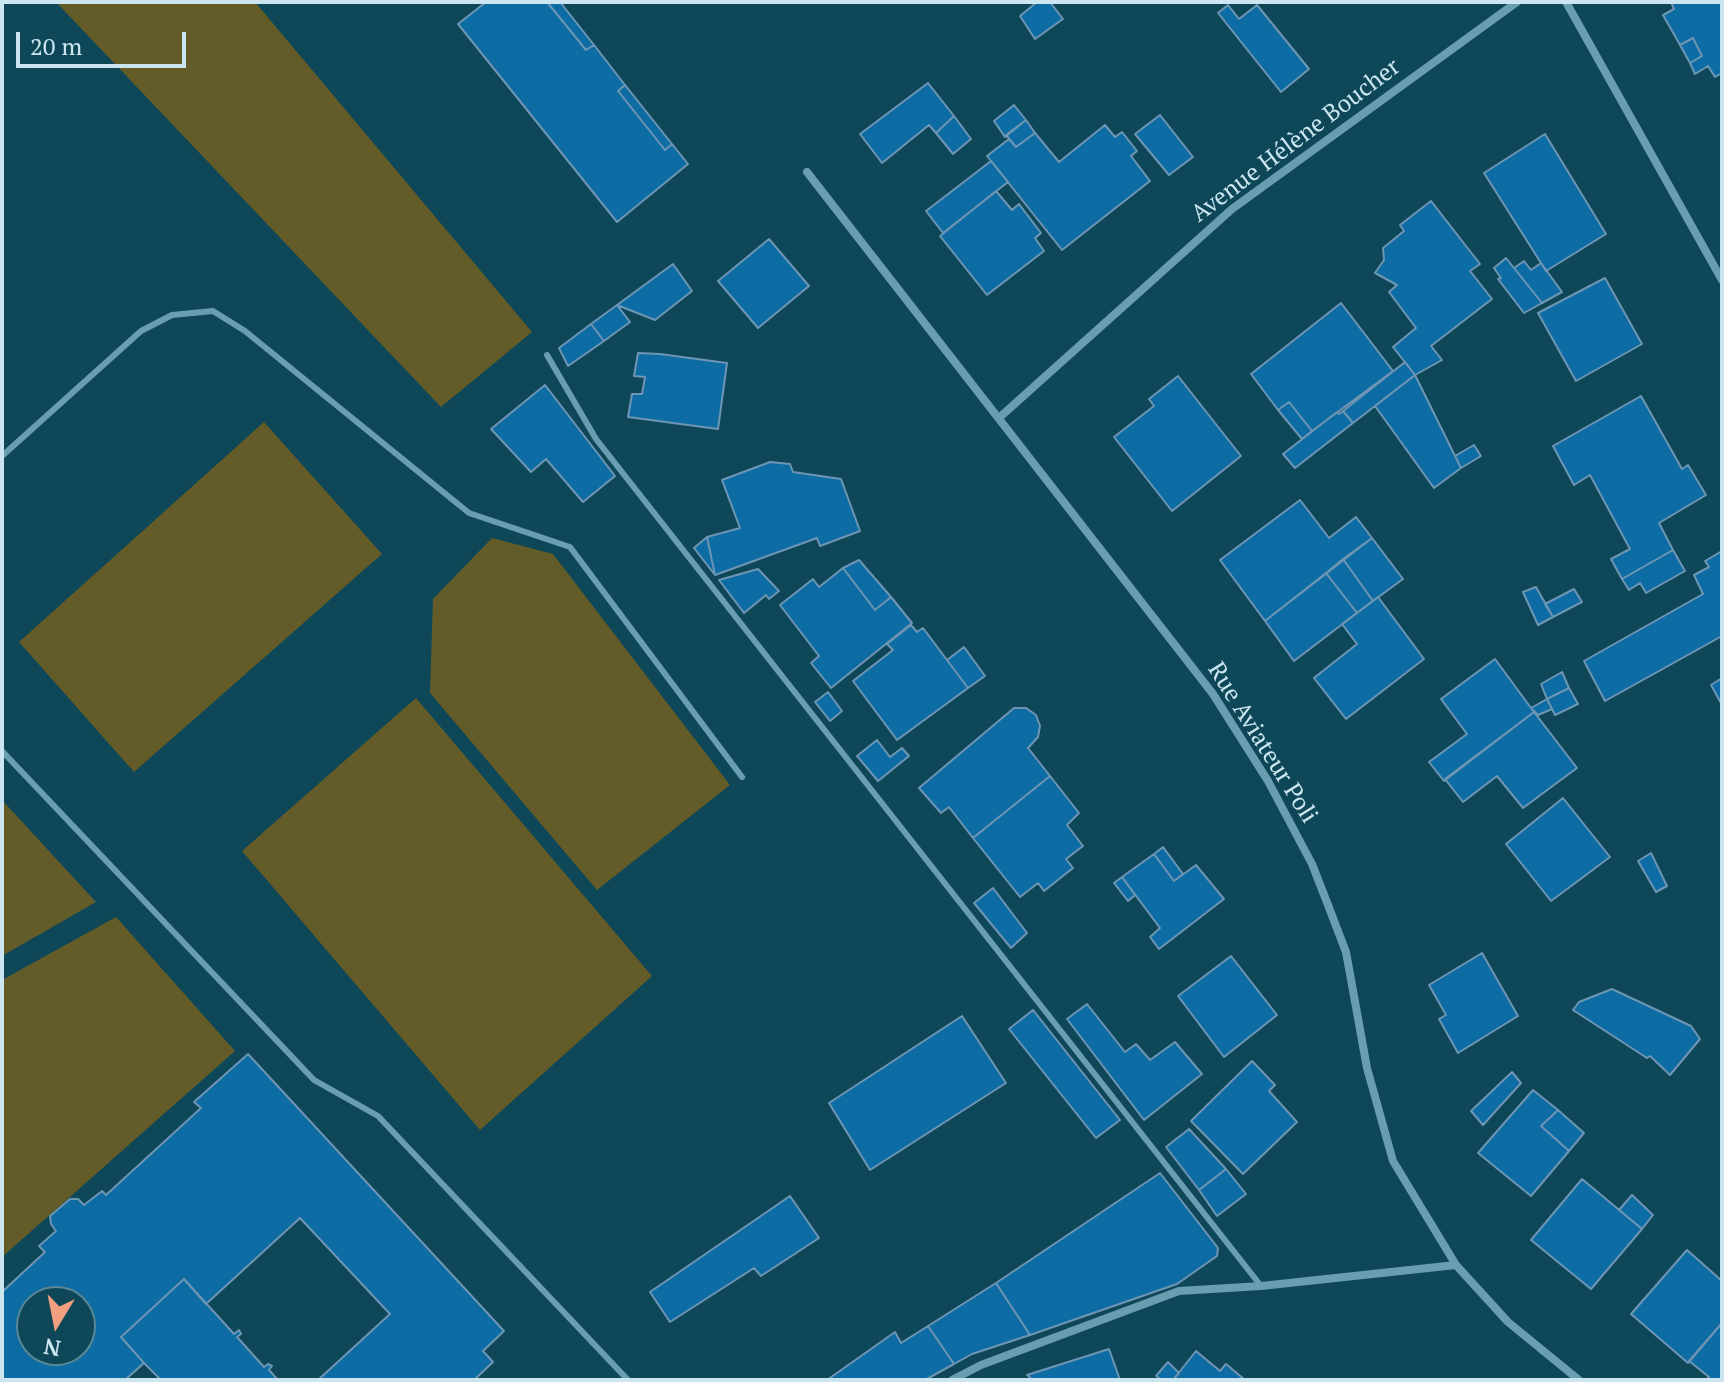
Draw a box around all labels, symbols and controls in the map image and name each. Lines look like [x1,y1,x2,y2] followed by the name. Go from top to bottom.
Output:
[20,16,190,66] scale bar
[30,30,82,62] text: 20 m
[1186,53,1406,229] street label: Avenue Hélène Boucher
[1201,657,1323,829] street label: Rue Aviateur Poli
[16,1286,96,1366] north arrow
[41,1332,63,1364] text: N

